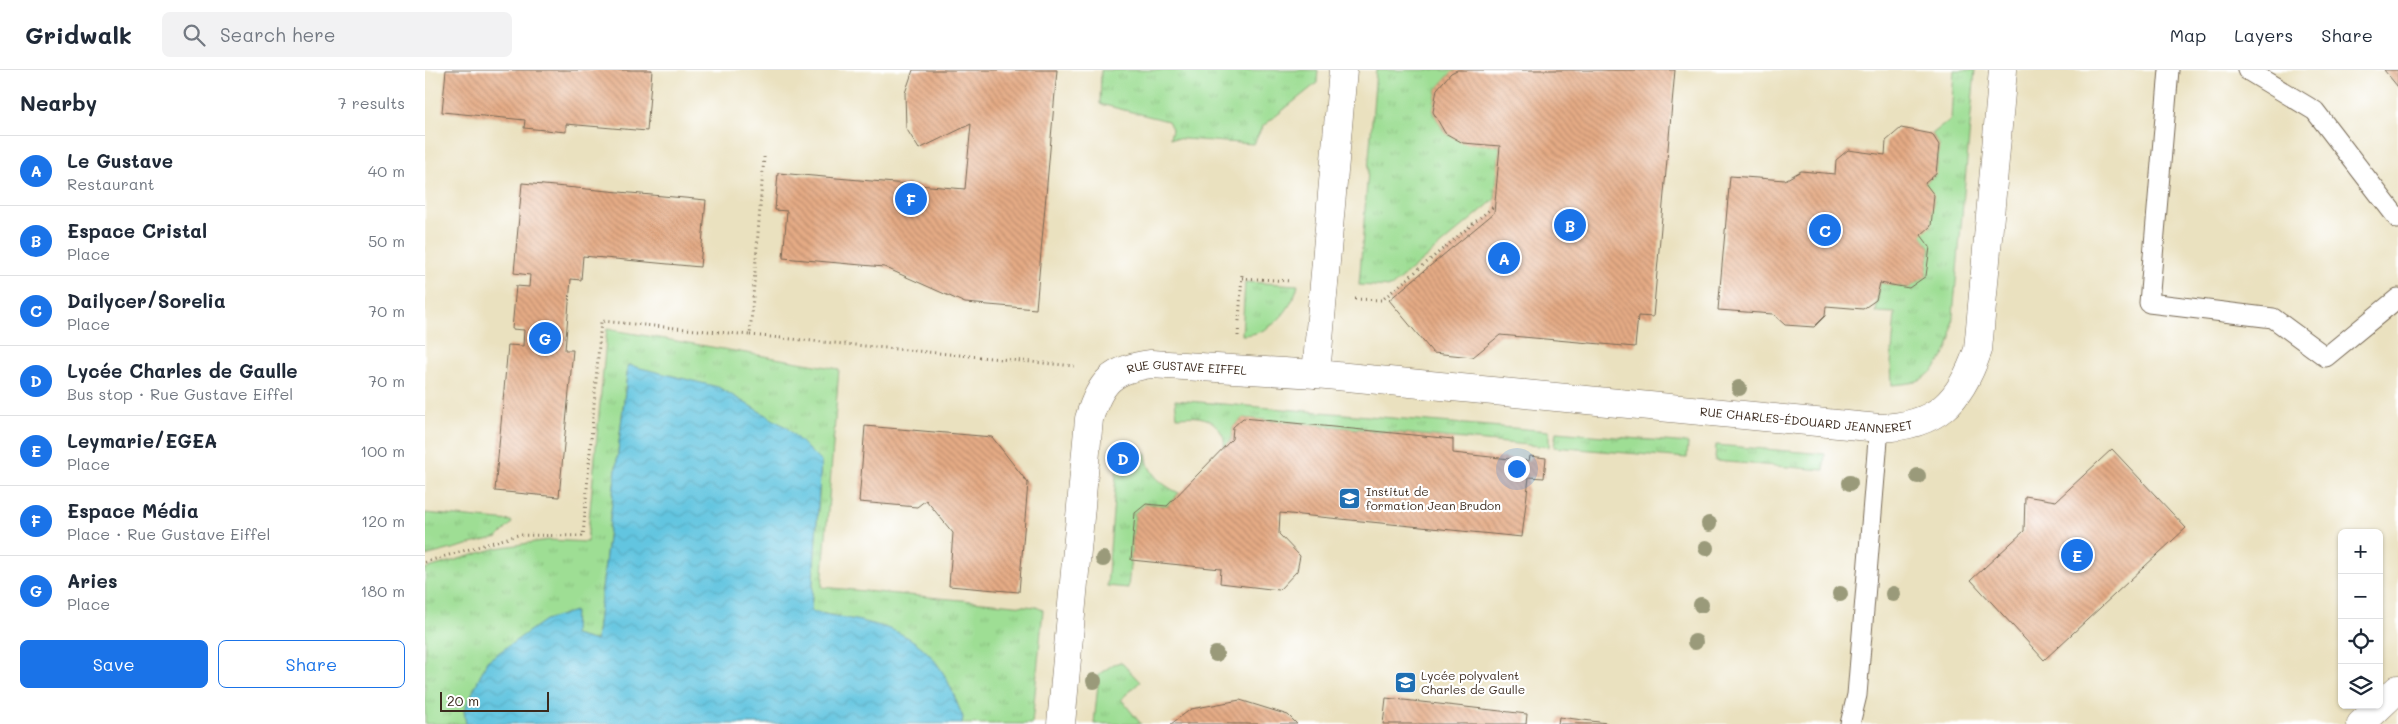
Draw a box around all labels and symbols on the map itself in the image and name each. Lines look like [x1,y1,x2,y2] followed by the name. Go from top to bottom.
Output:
[895,180,927,218] pin: F
[1554,206,1586,244] pin: B
[1809,211,1841,249] pin: C
[1488,239,1520,277] pin: A
[529,319,561,357] pin: G
[1124,356,1248,378] street label: RUE GUSTAVE EIFFEL
[1699,403,1914,436] street label: RUE CHARLES-ÉDOUARD JEANNERET
[1107,439,1139,477] pin: D
[1504,456,1530,482] your location
[1366,483,1501,513] place label: Institut de formation Jean Brudon
[1338,486,1362,510] school or university icon: Institut de formation Jean Brudon
[2061,536,2093,574] pin: E
[1421,667,1525,697] place label: Lycée polyvalent Charles de Gaulle
[1393,670,1417,694] school or university icon: Lycée polyvalent Charles de Gaulle
[440,689,549,712] scale bar

